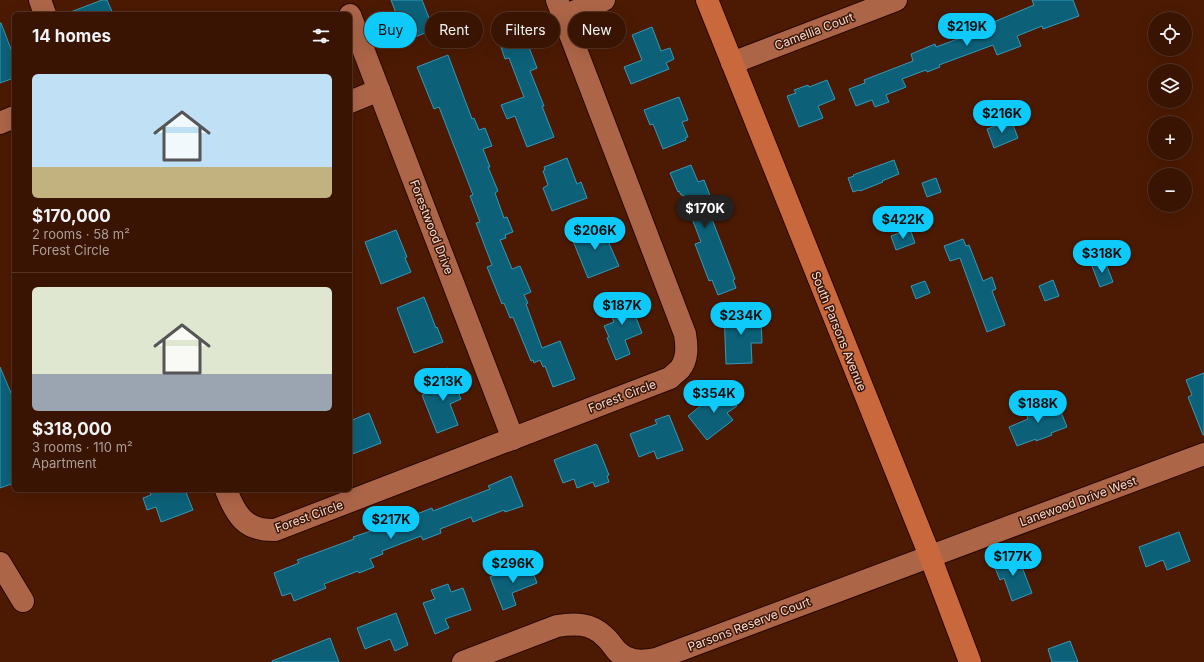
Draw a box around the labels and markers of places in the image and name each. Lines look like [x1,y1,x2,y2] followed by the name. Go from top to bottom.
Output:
[939,13,995,47] pin: $219K
[974,100,1030,134] pin: $216K
[677,195,733,229] pin: $170K
[875,206,931,240] pin: $422K
[567,217,623,251] pin: $206K
[1074,240,1130,274] pin: $318K
[594,292,650,326] pin: $187K
[713,302,769,336] pin: $234K
[415,368,471,402] pin: $213K
[686,380,742,414] pin: $354K
[1010,390,1066,424] pin: $188K
[363,506,419,540] pin: $217K
[985,543,1041,577] pin: $177K
[485,550,541,584] pin: $296K

